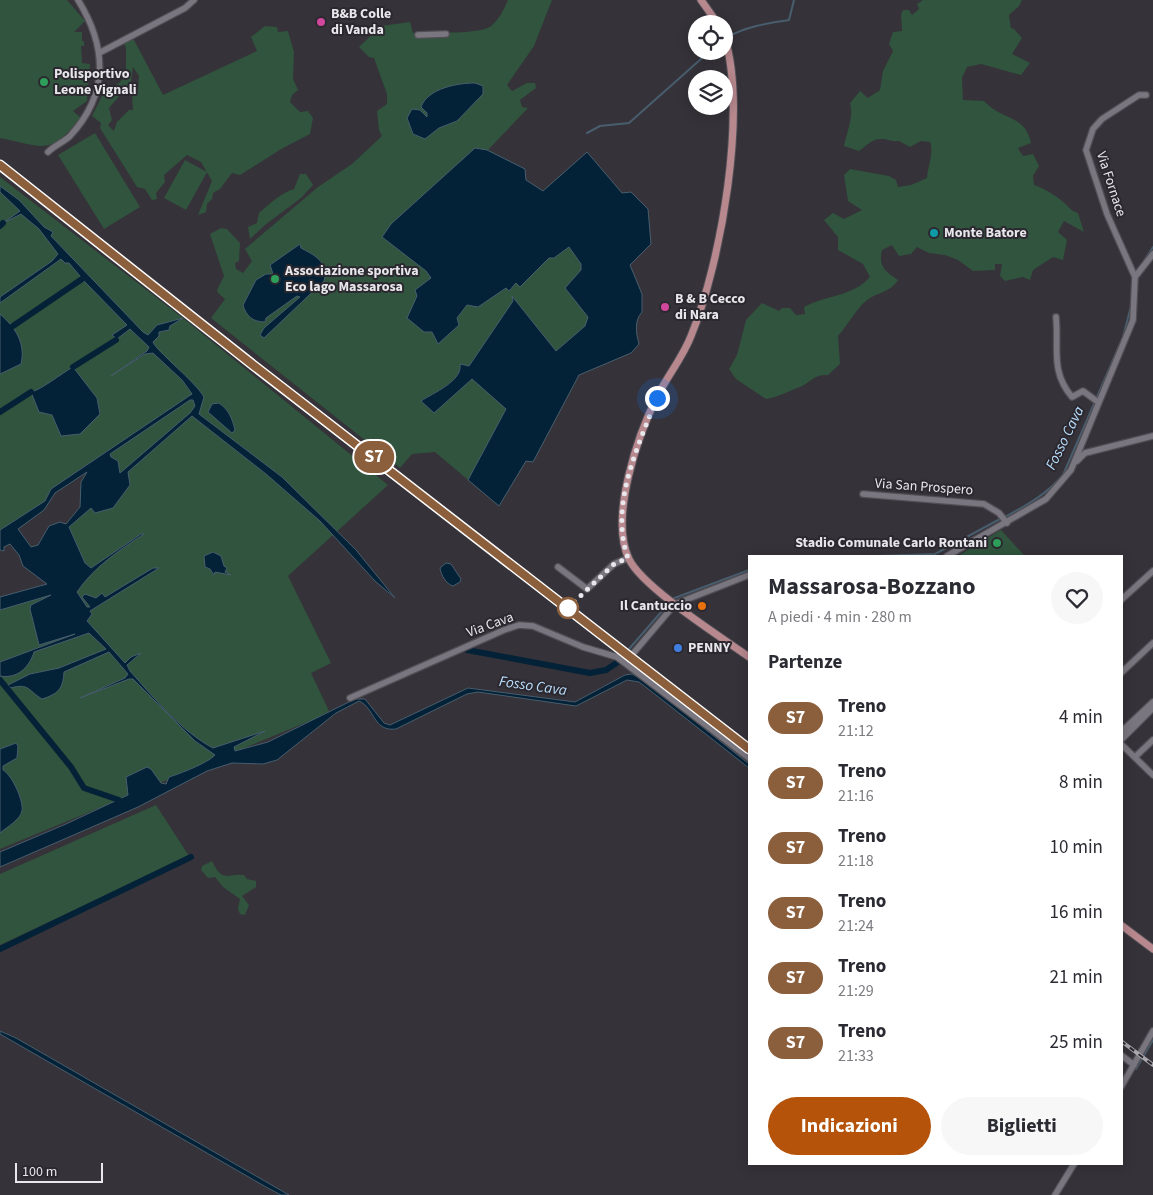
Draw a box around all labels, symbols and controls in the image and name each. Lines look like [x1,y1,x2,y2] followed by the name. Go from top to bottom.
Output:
[331,4,391,40] place label: B&B Colle di Vanda
[688,15,733,115] map controls
[688,15,733,60] button: locate
[315,16,327,28] marker: B&B Colle di Vanda
[54,64,137,100] place label: Polisportivo Leone Vignali
[688,70,733,115] button: layers
[38,76,50,88] marker: Polisportivo Leone Vignali
[1091,149,1131,219] street label: Via Fornace
[944,223,1027,243] place label: Monte Batore
[928,227,940,239] marker: Monte Batore
[284,261,419,297] place label: Associazione sportiva Eco lago Massarosa
[269,273,281,285] marker: Associazione sportiva Eco lago Massarosa
[675,289,745,325] place label: B & B Cecco di Nara
[659,301,671,313] marker: B & B Cecco di Nara
[645,386,670,411] your location
[1041,403,1089,473] water label: Fosso Cava
[352,441,396,473] line badge: S7
[364,444,384,469] text: S7
[874,474,974,500] street label: Via San Prospero
[795,533,987,553] place label: Stadio Comunale Carlo Rontani
[991,537,1003,549] marker: Stadio Comunale Carlo Rontani
[768,569,976,604] text: Massarosa-Bozzano
[1051,572,1103,624] button: heart
[620,596,692,616] place label: Il Cantuccio
[557,597,579,619] unlabelled marker
[696,600,708,612] marker: Il Cantuccio
[768,606,912,628] text: A piedi · 4 min · 280 m
[464,607,516,643] street label: Via Cava
[688,638,731,658] place label: PENNY
[672,642,684,654] marker: PENNY
[768,649,842,676] text: Partenze
[498,671,568,701] water label: Fosso Cava
[838,693,886,720] text: Treno
[1059,704,1103,731] text: 4 min
[786,705,805,730] text: S7
[838,720,874,742] text: 21:12
[838,758,886,785] text: Treno
[1059,769,1103,796] text: 8 min
[786,770,805,795] text: S7
[838,785,874,807] text: 21:16
[838,823,886,850] text: Treno
[1049,834,1103,861] text: 10 min
[786,835,805,860] text: S7
[838,850,874,872] text: 21:18
[838,888,886,915] text: Treno
[1049,899,1103,926] text: 16 min
[786,900,805,925] text: S7
[838,915,874,937] text: 21:24
[838,953,886,980] text: Treno
[1049,964,1103,991] text: 21 min
[786,965,805,990] text: S7
[838,980,874,1002] text: 21:29
[838,1018,886,1045] text: Treno
[1049,1029,1103,1056] text: 25 min
[786,1030,805,1055] text: S7
[838,1045,874,1067] text: 21:33
[768,1097,931,1155] button: Indicazioni
[941,1097,1103,1155] button: Biglietti
[15,1160,102,1183] scale bar
[22,1162,57,1182] text: 100 m

